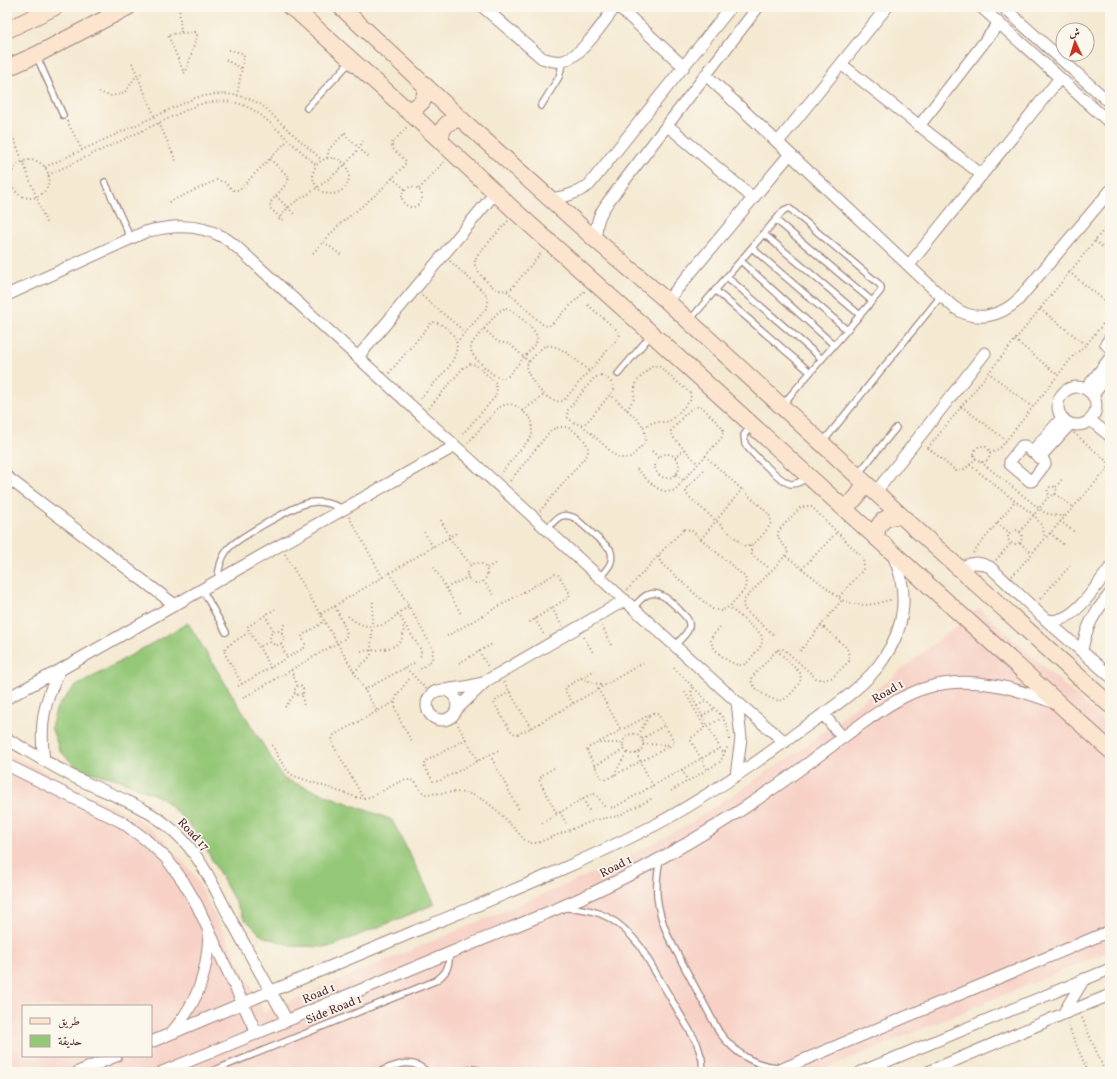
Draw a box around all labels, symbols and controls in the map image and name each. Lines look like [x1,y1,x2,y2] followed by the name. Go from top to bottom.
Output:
[1055,22,1095,62] north arrow
[1068,26,1080,41] text: ش
[869,677,907,707] street label: Road 1
[174,815,213,855] street label: Road 17
[597,852,635,882] street label: Road 1
[300,980,338,1008] street label: Road 1
[304,991,364,1029] street label: Side Road 1
[22,1005,152,1057] legend
[58,1014,80,1030] text: طريق
[58,1034,82,1050] text: حديقة

